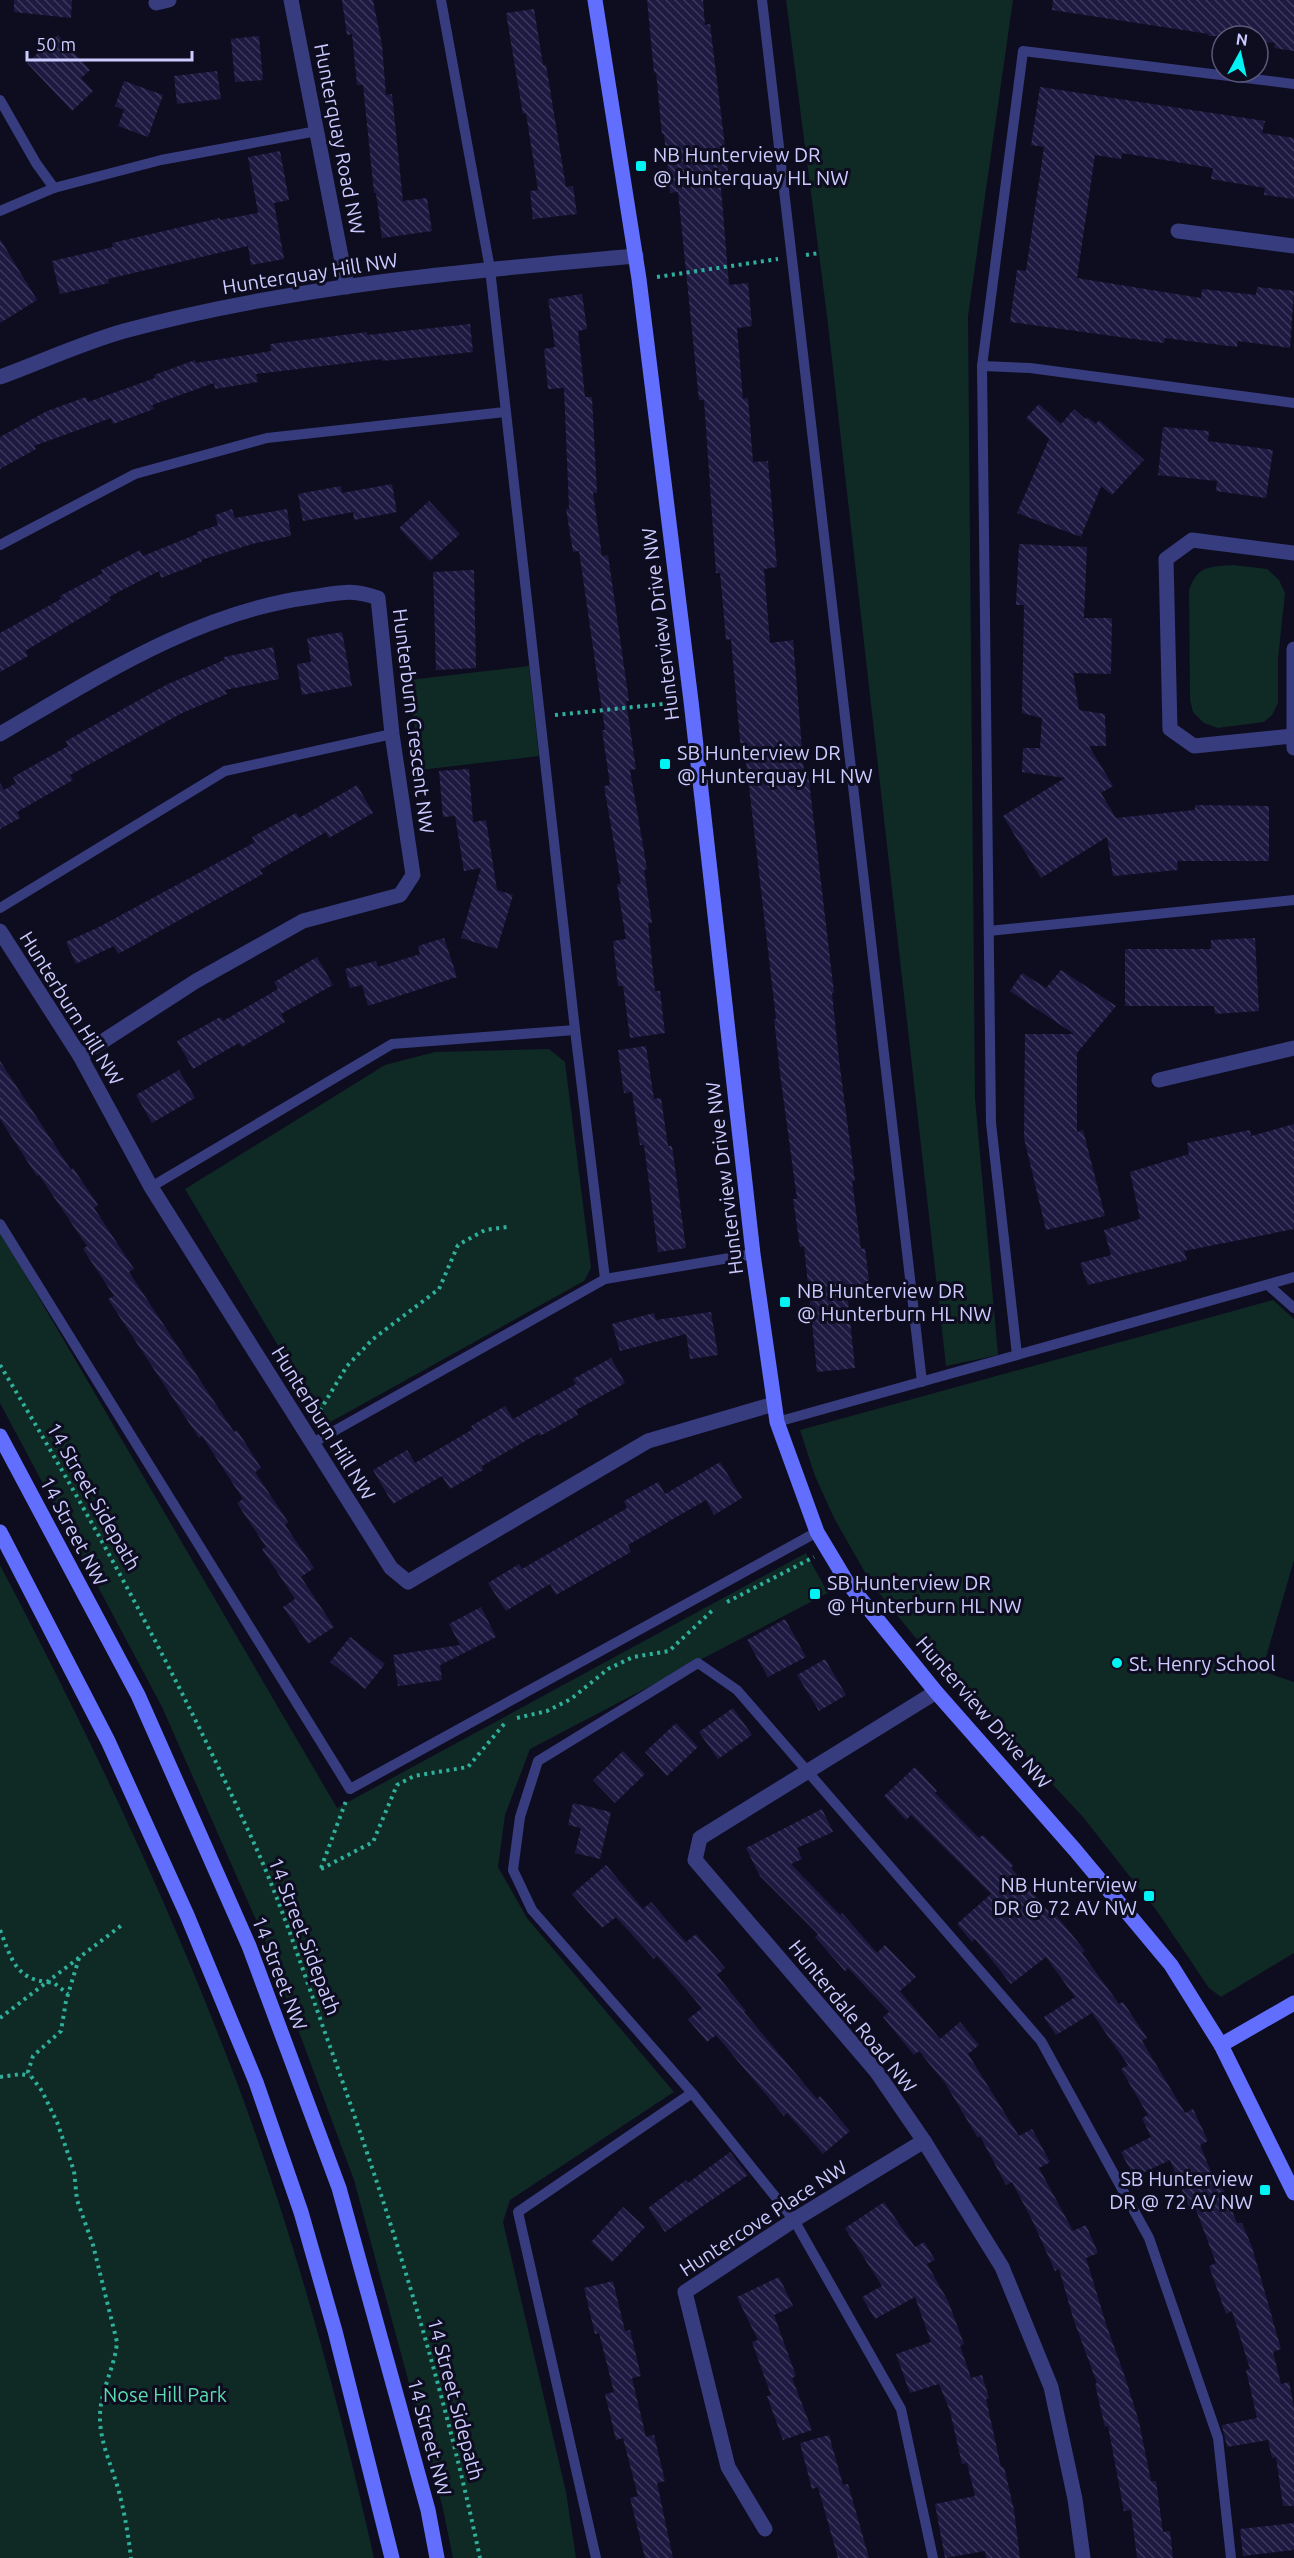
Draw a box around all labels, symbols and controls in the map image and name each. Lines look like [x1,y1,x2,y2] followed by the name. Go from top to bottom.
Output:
[27,24,192,62] scale bar
[1210,24,1270,84] north arrow
[1235,29,1249,49] text: N
[36,34,76,54] text: 50 m
[310,41,370,237] street label: Hunterquay Road NW
[653,143,849,189] place label: NB Hunterview DR @ Hunterquay HL NW
[634,159,648,173] marker: NB Hunterview DR @ Hunterquay HL NW
[221,248,399,298] street label: Hunterquay Hill NW
[637,526,683,722] street label: Hunterview Drive NW
[389,607,439,835] street label: Hunterburn Crescent NW
[677,741,873,787] place label: SB Hunterview DR @ Hunterquay HL NW
[658,757,672,771] marker: SB Hunterview DR @ Hunterquay HL NW
[15,927,129,1089] street label: Hunterburn Hill NW
[701,1080,747,1276] street label: Hunterview Drive NW
[797,1279,992,1325] place label: NB Hunterview DR @ Hunterburn HL NW
[778,1295,792,1309] marker: NB Hunterview DR @ Hunterburn HL NW
[267,1342,381,1504] street label: Hunterburn Hill NW
[42,1418,146,1574] street label: 14 Street Sidepath
[36,1472,112,1590] street label: 14 Street NW
[827,1571,1022,1617] place label: SB Hunterview DR @ Hunterburn HL NW
[808,1587,822,1601] marker: SB Hunterview DR @ Hunterburn HL NW
[912,1631,1056,1793] street label: Hunterview Drive NW
[1129,1652,1276,1675] place label: St. Henry School
[1110,1656,1124,1670] marker: St. Henry School
[264,1854,346,2018] street label: 14 Street Sidepath
[993,1873,1137,1919] place label: NB Hunterview DR @ 72 AV NW
[1142,1889,1156,1903] marker: NB Hunterview DR @ 72 AV NW
[248,1913,312,2033] street label: 14 Street NW
[784,1935,922,2097] street label: Hunterdale Road NW
[675,2155,851,2281] street label: Huntercove Place NW
[1109,2167,1253,2213] place label: SB Hunterview DR @ 72 AV NW
[1258,2183,1272,2197] marker: SB Hunterview DR @ 72 AV NW
[423,2315,489,2483] street label: 14 Street Sidepath
[403,2376,457,2498] street label: 14 Street NW
[103,2383,227,2406] park label: Nose Hill Park

